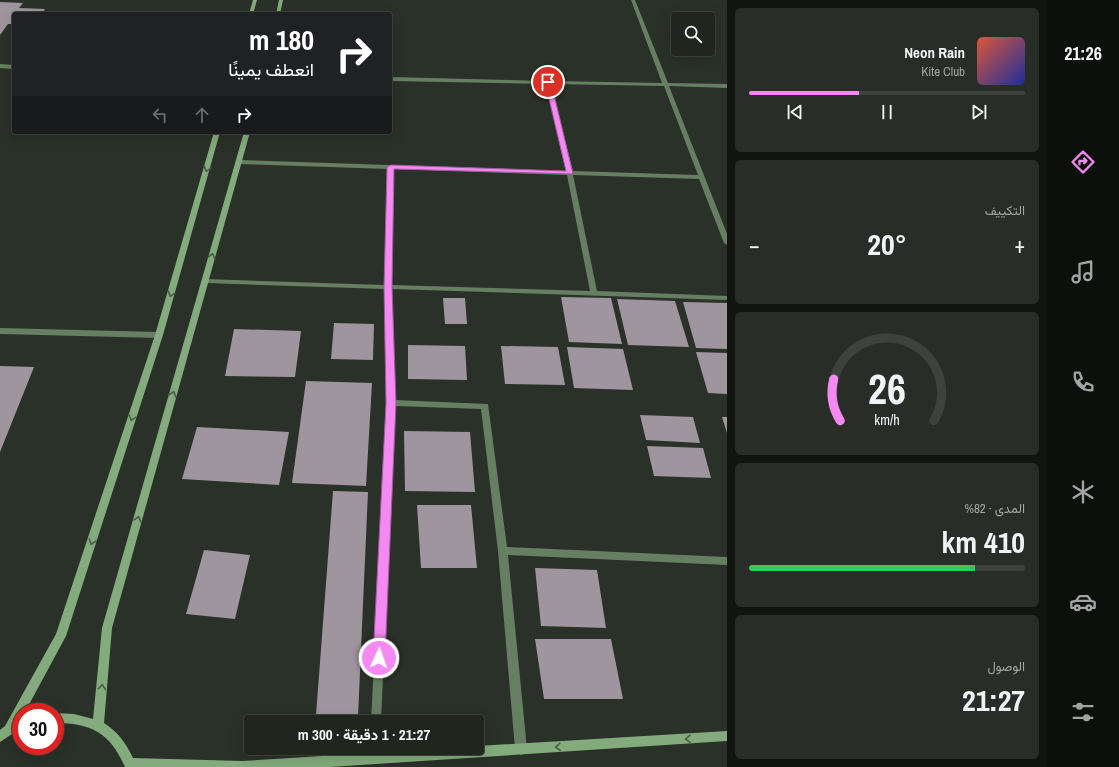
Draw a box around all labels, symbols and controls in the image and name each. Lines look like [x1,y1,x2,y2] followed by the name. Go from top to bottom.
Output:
[671,12,715,56] map controls
[671,12,715,56] button: search
[249,21,314,59] text: 180 m
[328,28,380,80] icon: right
[1064,41,1102,66] text: 21:26
[904,42,965,63] text: Neon Rain
[228,57,314,82] text: انعطف يمينًا
[921,63,965,80] text: Kite Club
[531,65,565,99] pin
[537,71,559,93] icon: arrive
[784,101,806,123] icon: previous
[876,101,898,123] icon: pause
[968,101,990,123] icon: next
[149,104,171,126] icon: left
[191,104,213,126] icon: ahead
[233,104,255,126] icon: right
[1069,148,1097,176] icon: directions
[203,166,212,173] one-way arrow
[985,202,1025,219] text: التكييف
[867,224,907,264] text: 20°
[749,230,760,260] text: −
[1014,230,1025,260] text: +
[207,253,216,260] one-way arrow
[1069,258,1097,286] icon: music
[167,291,176,298] one-way arrow
[868,361,906,417] text: 26
[1069,368,1097,396] icon: phone
[168,391,177,398] one-way arrow
[874,410,900,429] text: km/h
[128,415,137,422] one-way arrow
[1069,478,1097,506] icon: climate
[964,500,1025,517] text: المدى · 82%
[133,516,142,523] one-way arrow
[942,522,1025,562] text: 410 km
[88,538,97,545] one-way arrow
[1069,588,1097,616] icon: car
[358,637,400,679] position arrow
[987,658,1025,675] text: الوصول
[962,680,1025,720] text: 21:27
[97,684,106,690] one-way arrow
[1069,698,1097,726] icon: filters
[12,703,64,755] speed limit sign: 30
[298,724,430,745] text: 21:27 · 1 دقيقة · 300 m
[685,734,691,743] one-way arrow
[555,742,561,751] one-way arrow

